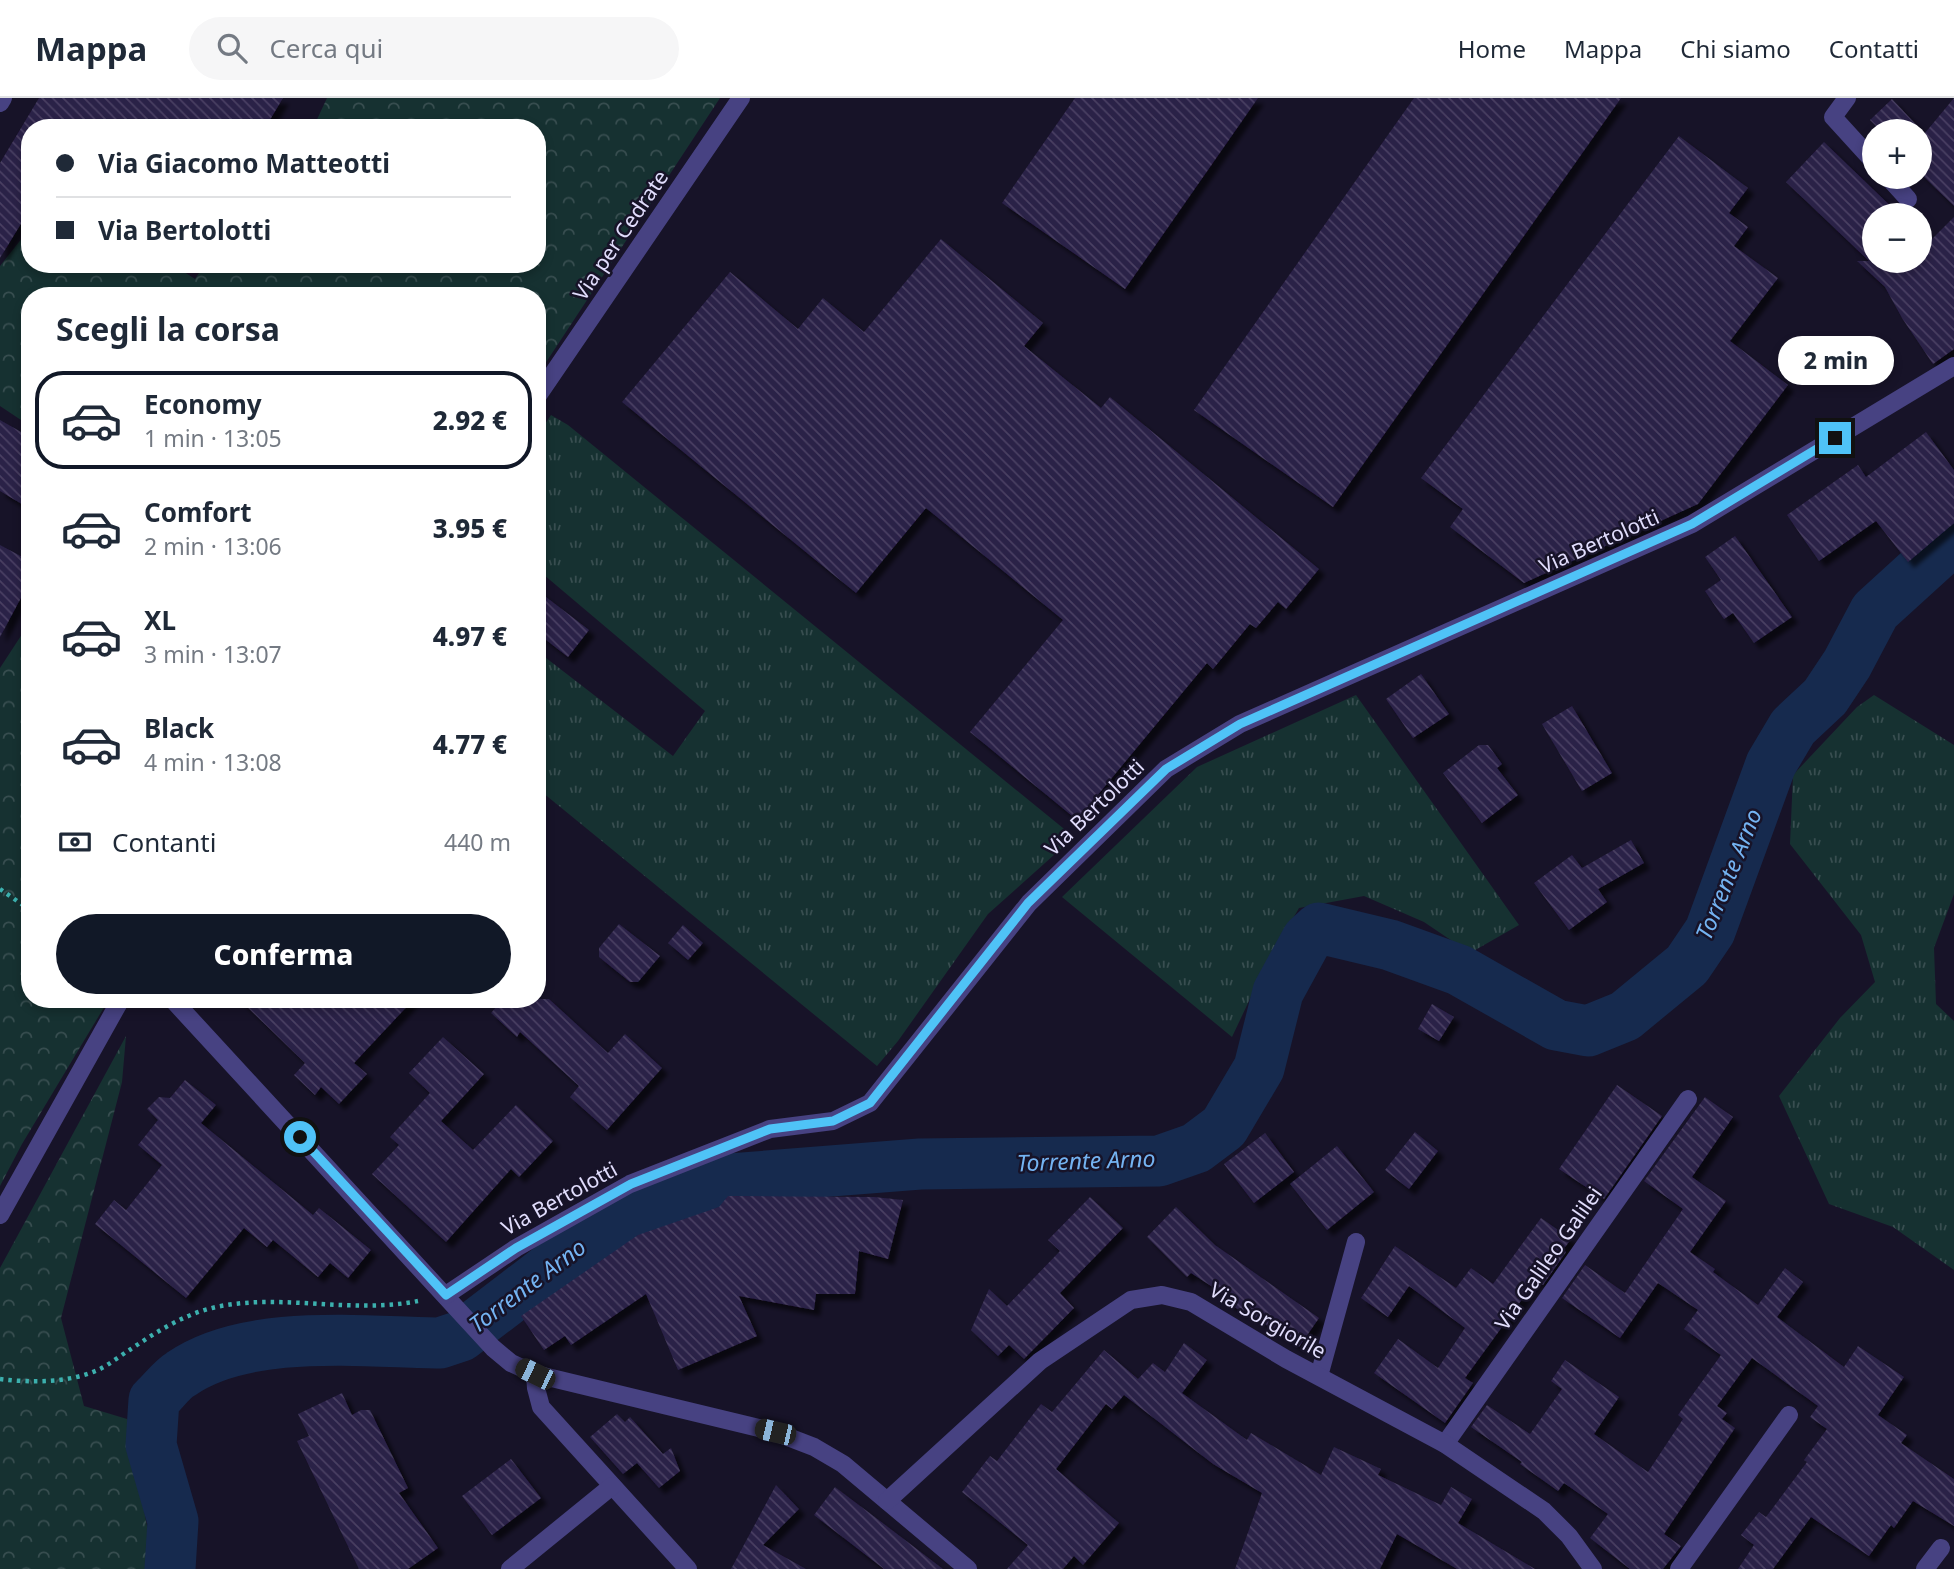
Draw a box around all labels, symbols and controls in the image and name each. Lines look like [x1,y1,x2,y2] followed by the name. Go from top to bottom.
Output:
[189,17,679,80] search box
[35,26,147,71] text: Mappa
[213,29,251,67] icon: search
[269,30,383,66] text: Cerca qui
[1458,32,1526,65] text: Home
[1564,32,1642,65] text: Mappa
[1680,32,1791,65] text: Chi siamo
[1829,32,1919,65] text: Contatti
[1862,119,1932,273] map controls
[1862,119,1932,189] button: +
[98,145,390,181] text: Via Giacomo Matteotti
[566,164,674,306] street label: Via per Cedrate
[1862,203,1932,273] button: −
[98,212,271,248] text: Via Bertolotti
[56,307,280,350] text: Scegli la corsa
[1777,336,1893,386] callout: 2 min
[1804,344,1868,376] text: 2 min
[144,386,262,422] text: Economy
[60,389,123,452] icon: car
[433,402,507,438] text: 2.92 €
[144,422,282,454] text: 1 min · 13:05
[1819,422,1851,454] route end
[144,494,252,530] text: Comfort
[60,497,123,560] icon: car
[1535,502,1663,580] street label: Via Bertolotti
[433,510,507,546] text: 3.95 €
[144,530,282,562] text: 2 min · 13:06
[144,602,176,638] text: XL
[60,605,123,668] icon: car
[433,618,507,654] text: 4.97 €
[144,638,282,670] text: 3 min · 13:07
[144,710,214,746] text: Black
[60,713,123,776] icon: car
[433,726,507,762] text: 4.77 €
[144,746,282,778] text: 4 min · 13:08
[1038,752,1150,862] street label: Via Bertolotti
[1687,804,1769,944] water label: Torrente Arno
[56,823,94,861] icon: cash
[112,824,216,860] text: Contanti
[444,826,511,858] text: 440 m
[56,914,511,994] button: Conferma
[284,1121,316,1153] route start
[1016,1142,1156,1178] water label: Torrente Arno
[496,1155,622,1241] street label: Via Bertolotti
[1488,1181,1608,1335] street label: Via Galileo Galilei
[462,1230,592,1340] water label: Torrente Arno
[1205,1275,1331,1365] street label: Via Sorgiorile
[512,1355,559,1393] car
[753,1417,798,1447] car

